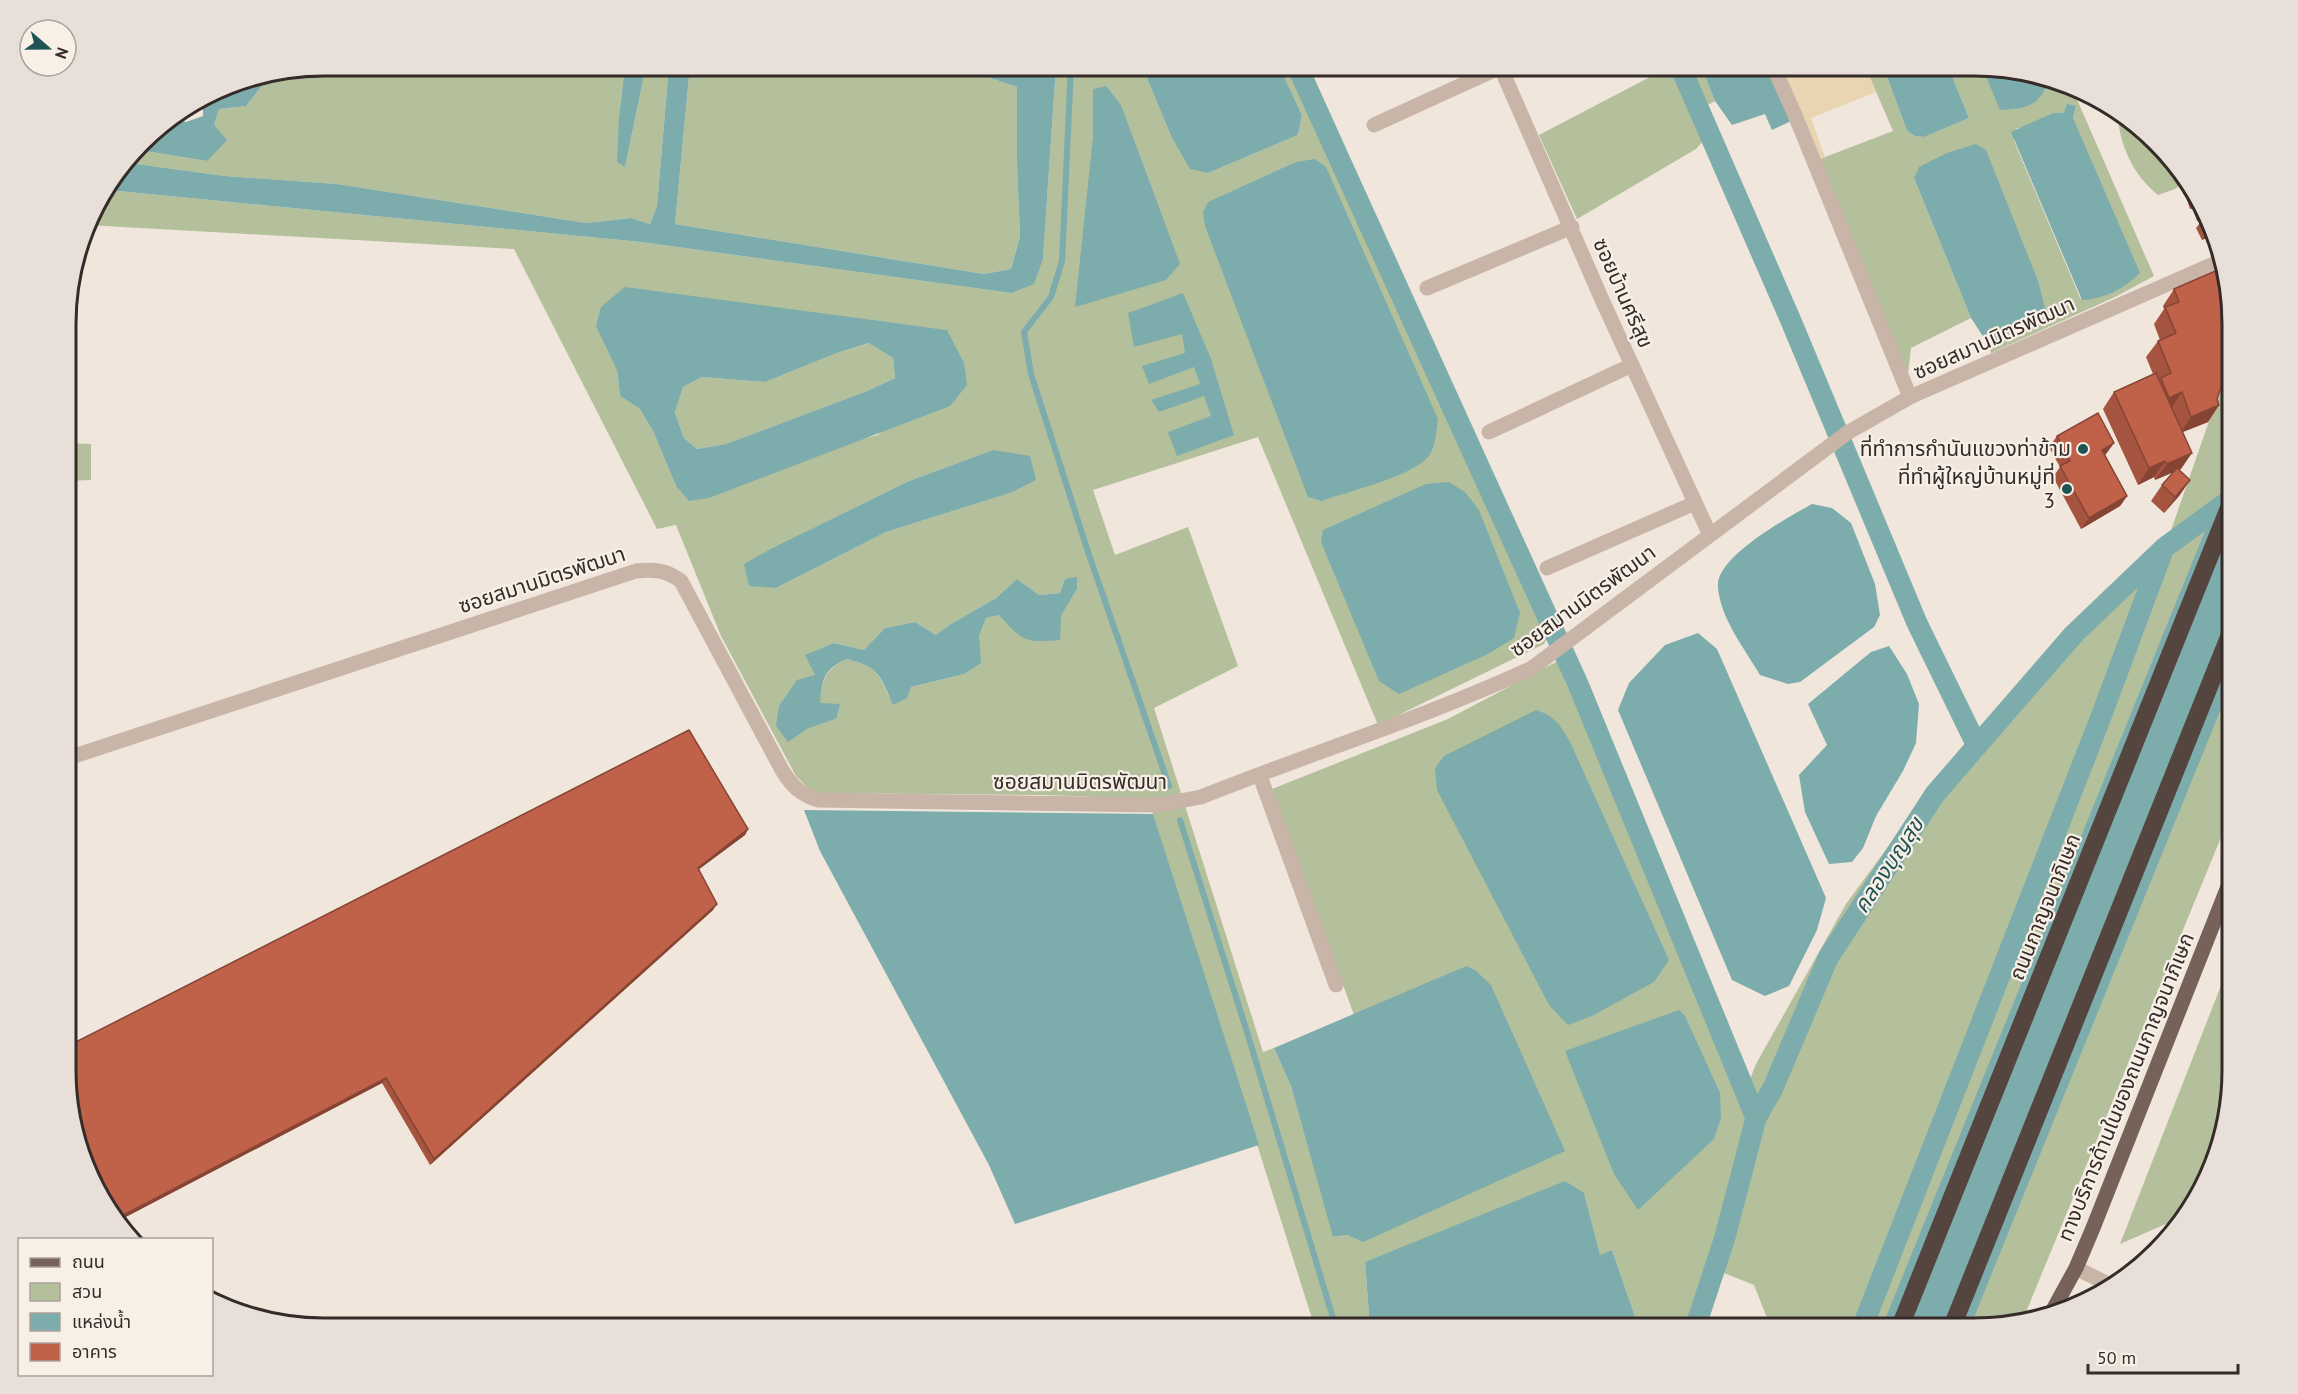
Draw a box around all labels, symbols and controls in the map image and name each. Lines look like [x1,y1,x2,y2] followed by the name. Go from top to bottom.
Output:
[18,18,78,78] north arrow
[51,45,73,61] text: N
[1587,234,1660,352] street label: ซอยบ้านศรีสุข
[1909,290,2079,385] street label: ซอยสมานมิตรพัฒนา
[1860,434,2071,462] place label: ที่ทำการกำนันแขวงท่าข้าม
[2076,442,2090,456] marker: ที่ทำการกำนันแขวงท่าข้าม
[1898,462,2055,514] place label: ที่ทำผู้ใหญ่บ้านหมู่ที่ 3
[2060,482,2074,496] marker: ที่ทำผู้ใหญ่บ้านหมู่ที่ 3
[1504,539,1661,663] street label: ซอยสมานมิตรพัฒนา
[455,540,629,619] street label: ซอยสมานมิตรพัฒนา
[993,768,1167,795] street label: ซอยสมานมิตรพัฒนา
[1847,810,1930,918] water label: คลองบุญสุข
[2003,830,2086,984] street label: ถนนกาญจนาภิเษก
[2051,928,2200,1245] street label: ทางบริการด้านในของถนนกาญจนาภิเษก
[18,1238,213,1376] legend
[72,1250,105,1273] text: ถนน
[72,1280,102,1303] text: สวน
[72,1309,131,1333] text: แหล่งน้ำ
[2088,1337,2238,1375] scale bar
[72,1340,117,1363] text: อาคาร
[2097,1346,2136,1369] text: 50 m

